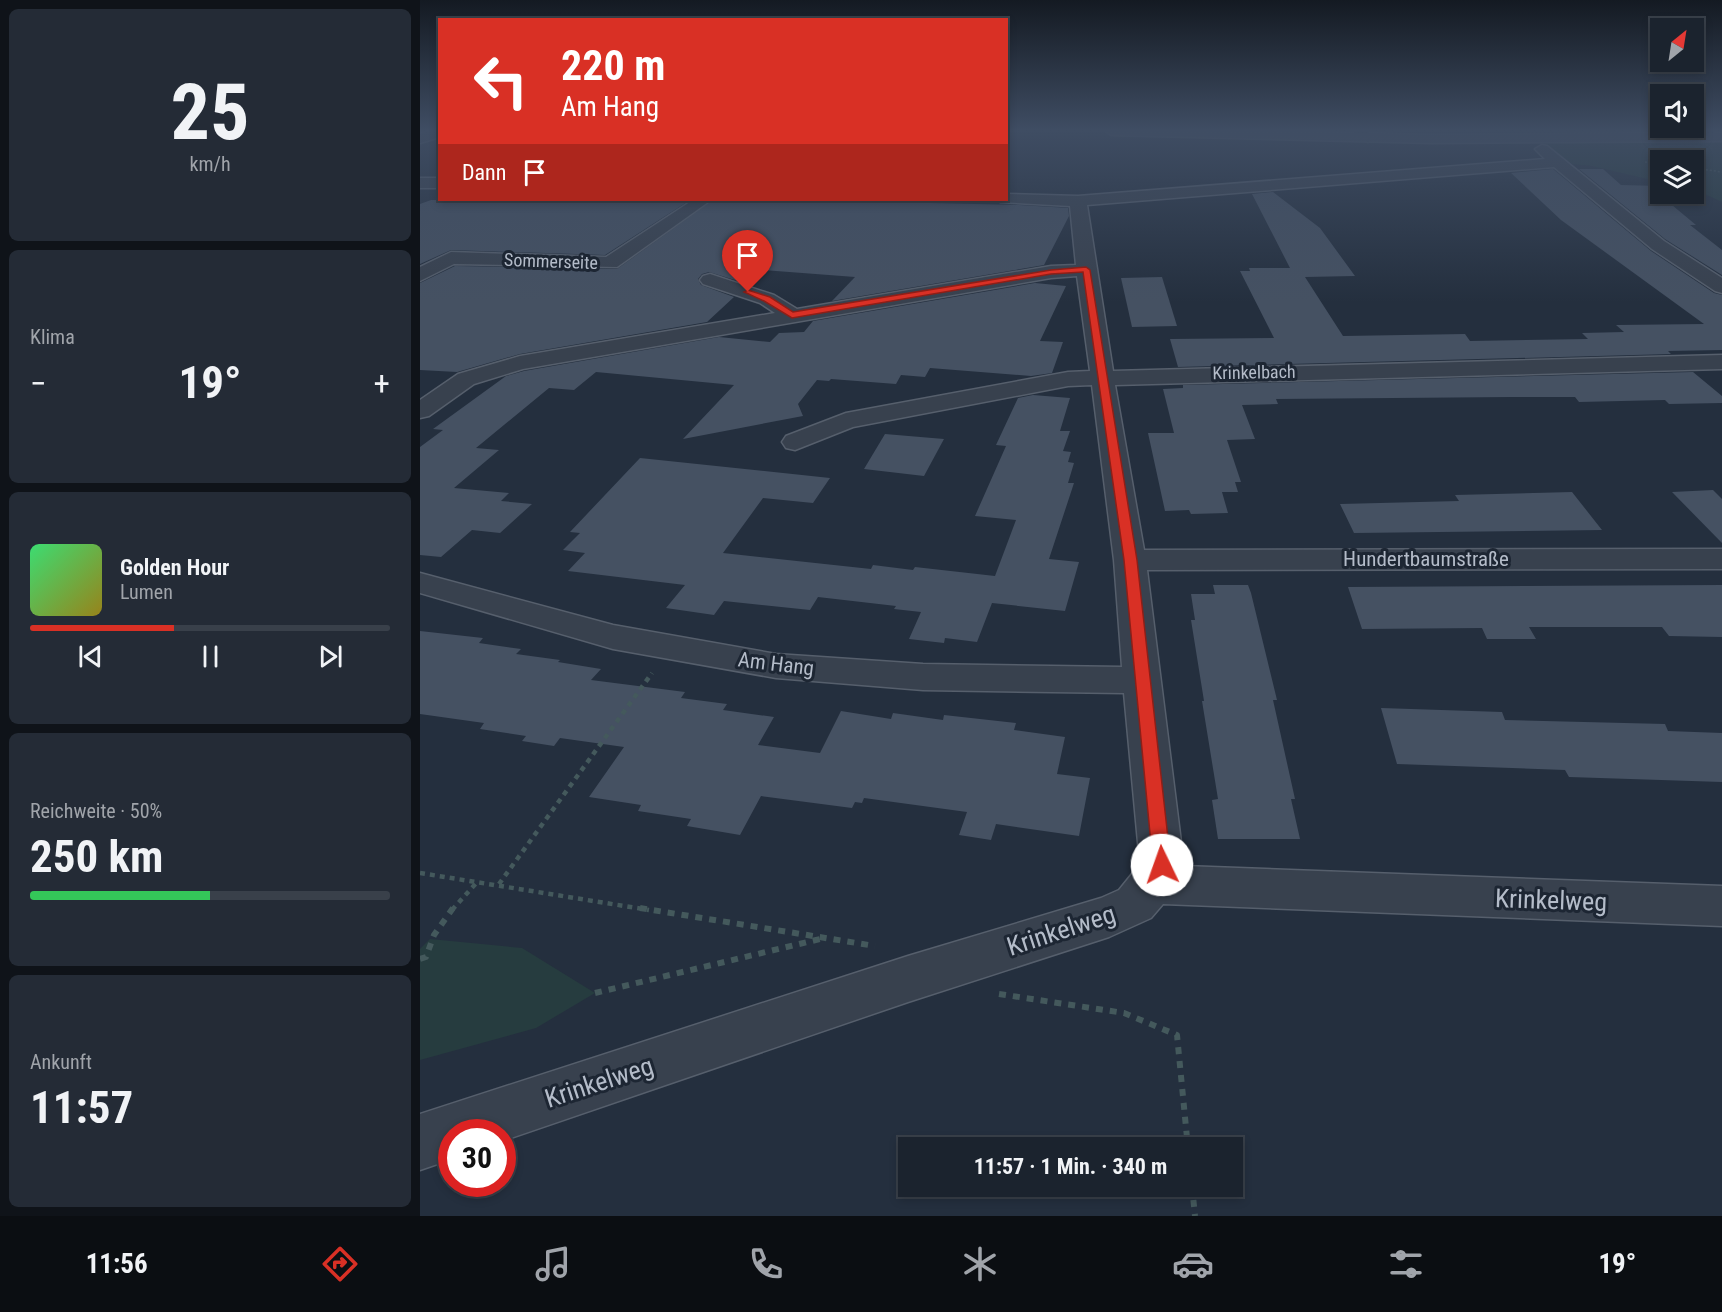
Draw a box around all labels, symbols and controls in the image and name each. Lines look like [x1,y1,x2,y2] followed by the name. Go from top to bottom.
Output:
[1650,18,1704,72] north arrow
[1650,18,1704,204] map controls
[561,41,666,90] text: 220 m
[462,42,540,120] icon: left
[171,67,249,158] text: 25
[1650,84,1704,138] button: sound
[561,91,659,123] text: Am Hang
[1650,150,1704,204] button: layers
[189,152,231,176] text: km/h
[518,156,551,189] icon: arrive
[462,160,506,185] text: Dann
[722,230,773,292] pin
[731,239,764,272] icon: arrive
[504,249,598,273] street label: Sommerseite
[30,325,75,349] text: Klima
[179,356,242,409] text: 19°
[1212,361,1296,383] street label: Krinkelbach
[30,364,47,403] text: −
[374,364,390,403] text: +
[1343,547,1509,571] street label: Hundertbaumstraße
[120,555,229,580] text: Golden Hour
[120,580,173,604] text: Lumen
[74,640,107,673] icon: previous
[194,640,227,673] icon: pause
[314,640,347,673] icon: next
[737,647,815,681] street label: Am Hang
[30,799,162,823] text: Reichweite · 50%
[30,830,163,883] text: 250 km
[1130,833,1194,897] position arrow
[1494,883,1608,917] street label: Krinkelweg
[1003,898,1119,962] street label: Krinkelweg
[30,1050,92,1074] text: Ankunft
[541,1050,657,1114] street label: Krinkelweg
[30,1081,133,1134] text: 11:57
[438,1119,516,1197] speed limit sign: 30
[974,1154,1167,1179] text: 11:57 · 1 Min. · 340 m
[319,1243,361,1285] icon: directions
[532,1243,574,1285] icon: music
[745,1243,787,1285] icon: phone
[959,1243,1001,1285] icon: climate
[1172,1243,1214,1285] icon: car
[1385,1243,1427,1285] icon: filters
[86,1248,148,1280] text: 11:56
[1598,1248,1636,1280] text: 19°

